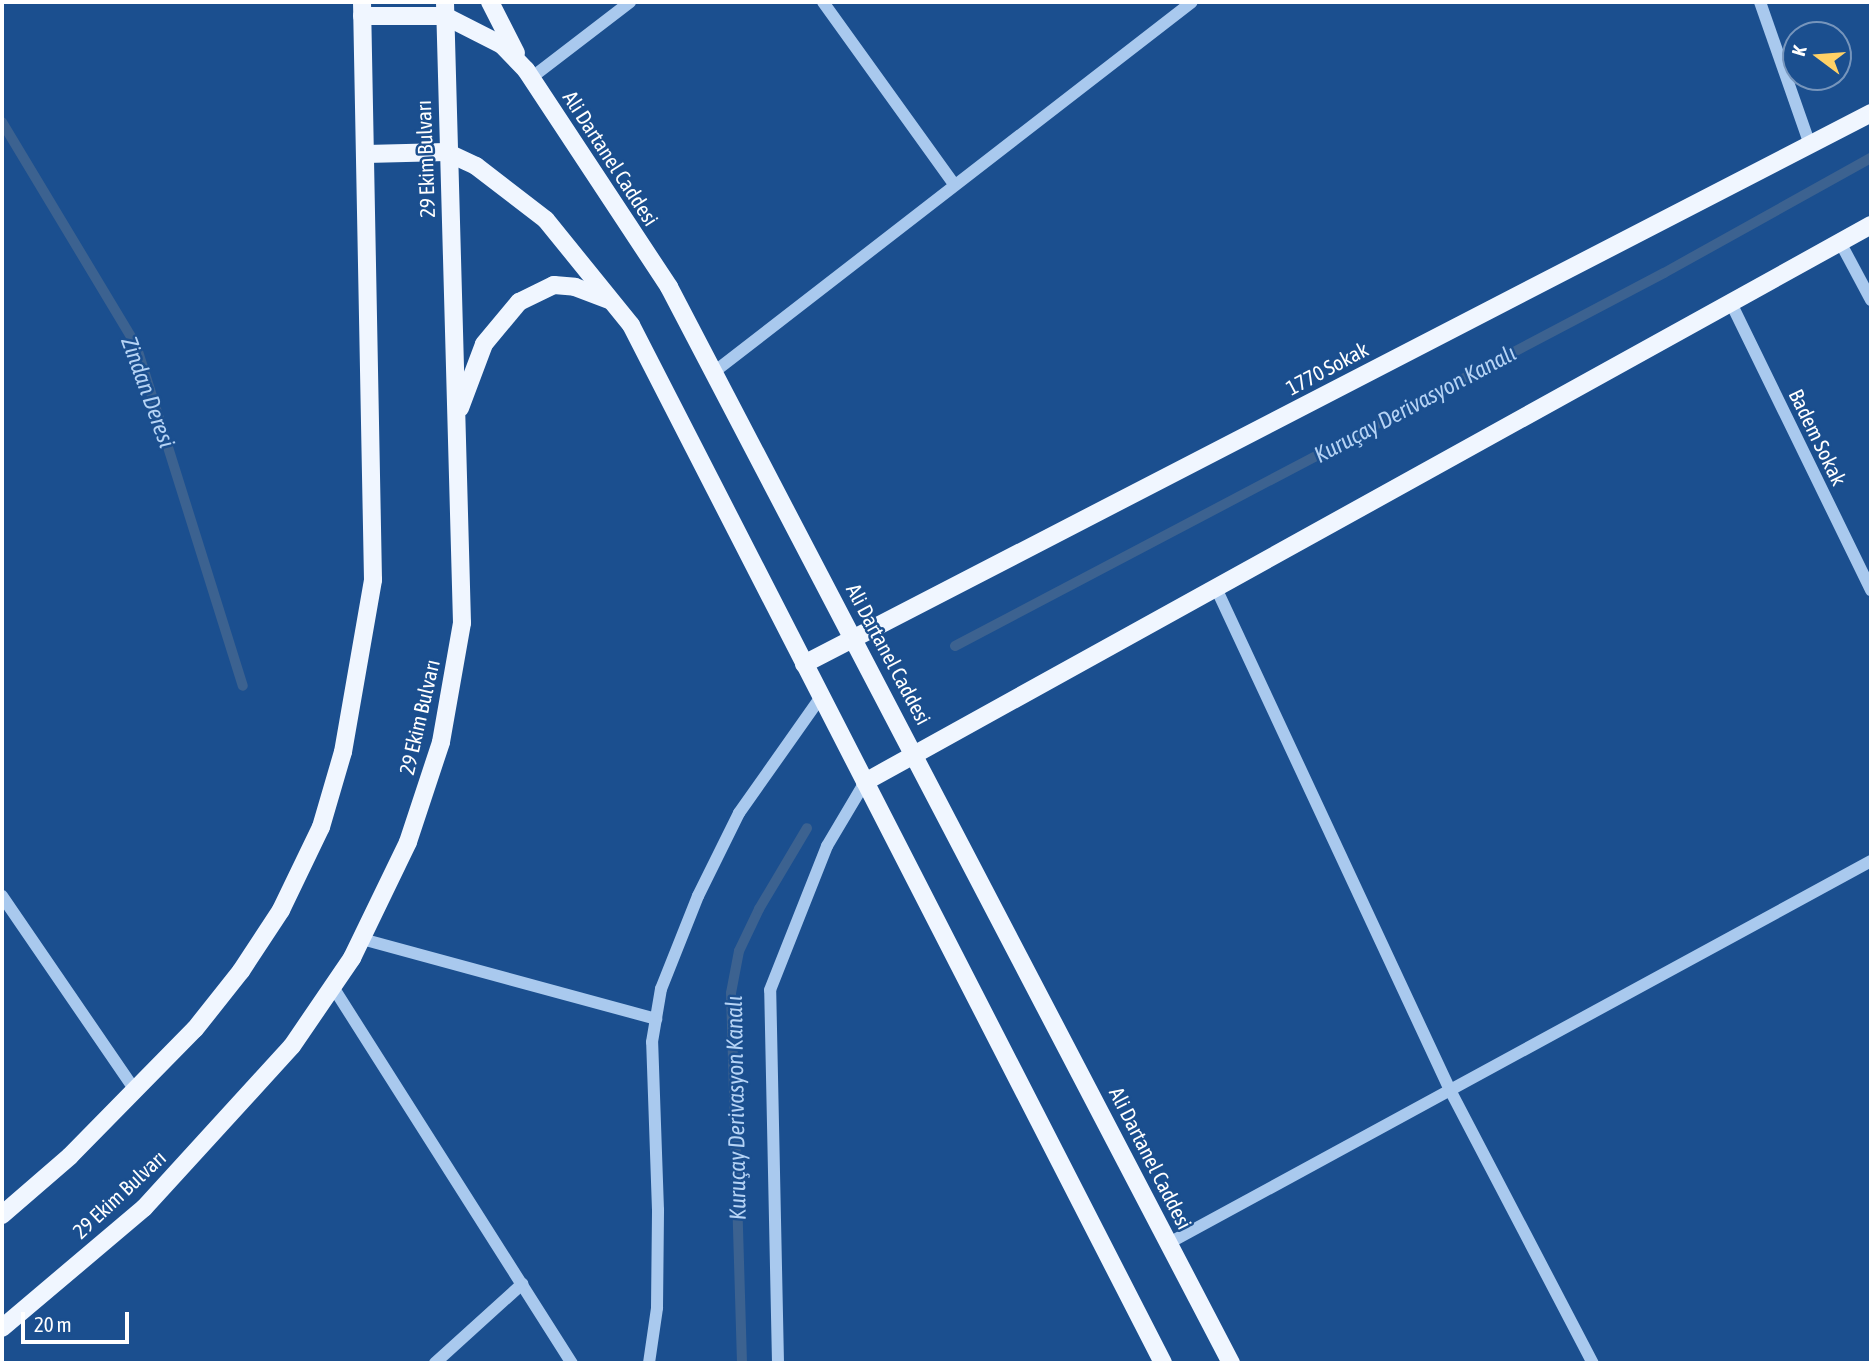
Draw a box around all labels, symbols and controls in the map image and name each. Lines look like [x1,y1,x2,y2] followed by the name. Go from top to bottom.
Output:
[1782,21,1852,91] north arrow
[1787,43,1811,58] text: K
[558,86,664,230] street label: Ali Dartanel Caddesi
[410,100,440,218] street label: 29 Ekim Bulvarı
[115,333,181,451] water label: Zindan Deresi
[1282,336,1372,400] street label: 1770 Sokak
[1309,339,1521,469] water label: Kuruçay Derivasyon Kanalı
[1784,385,1852,489] street label: Badem Sokak
[841,579,937,729] street label: Ali Dartanel Caddesi
[393,657,445,777] street label: 29 Ekim Bulvarı
[720,996,752,1220] water label: Kuruçay Derivasyon Kanalı
[1104,1083,1198,1233] street label: Ali Dartanel Caddesi
[67,1145,171,1243] street label: 29 Ekim Bulvarı
[24,1298,133,1342] scale bar
[34,1312,72,1336] text: 20 m

